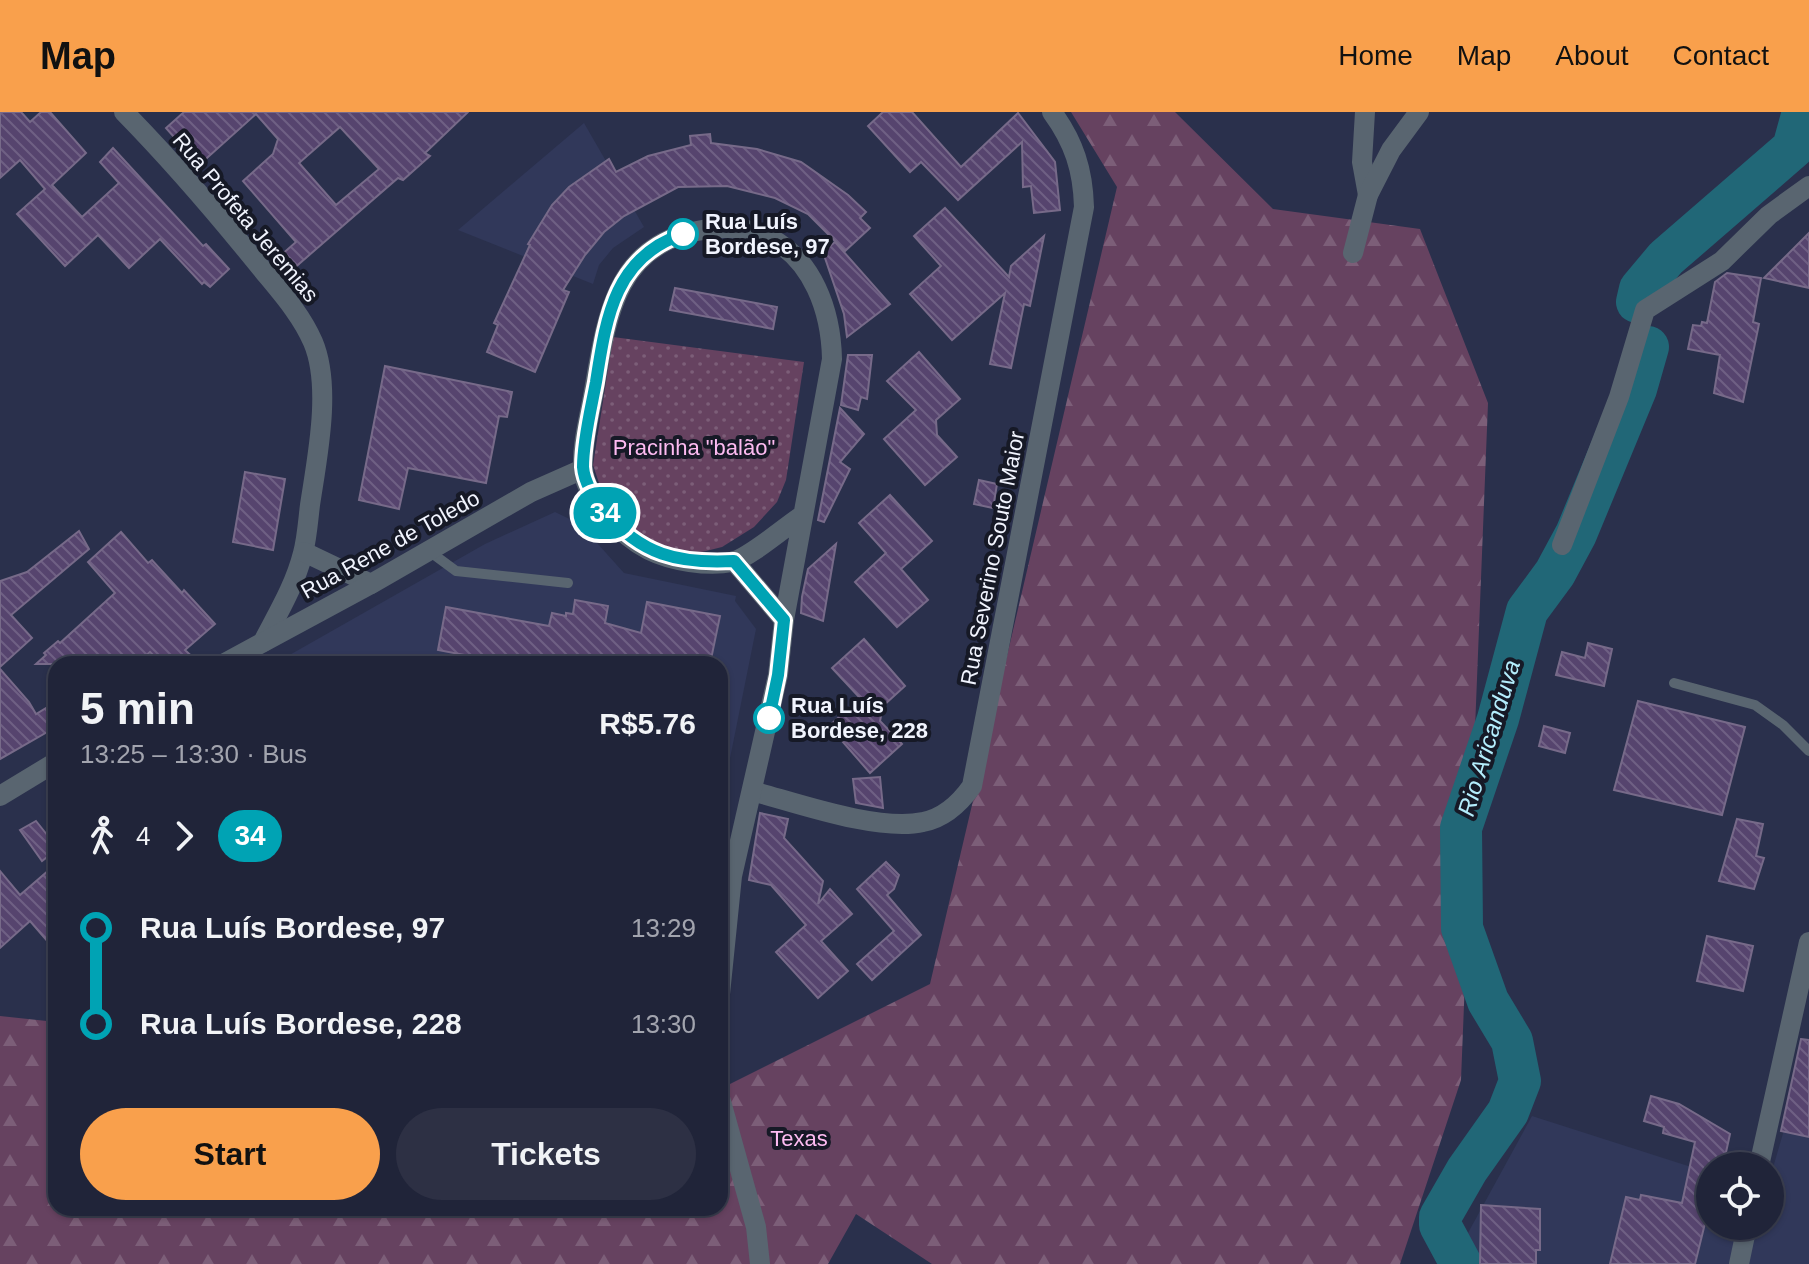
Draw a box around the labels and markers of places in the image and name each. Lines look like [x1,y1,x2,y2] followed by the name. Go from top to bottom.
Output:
[705,209,830,259] place label: Rua Luís Bordese, 97
[668,219,698,249] marker: Rua Luís Bordese, 97
[791,693,928,743] place label: Rua Luís Bordese, 228
[754,703,784,733] marker: Rua Luís Bordese, 228

